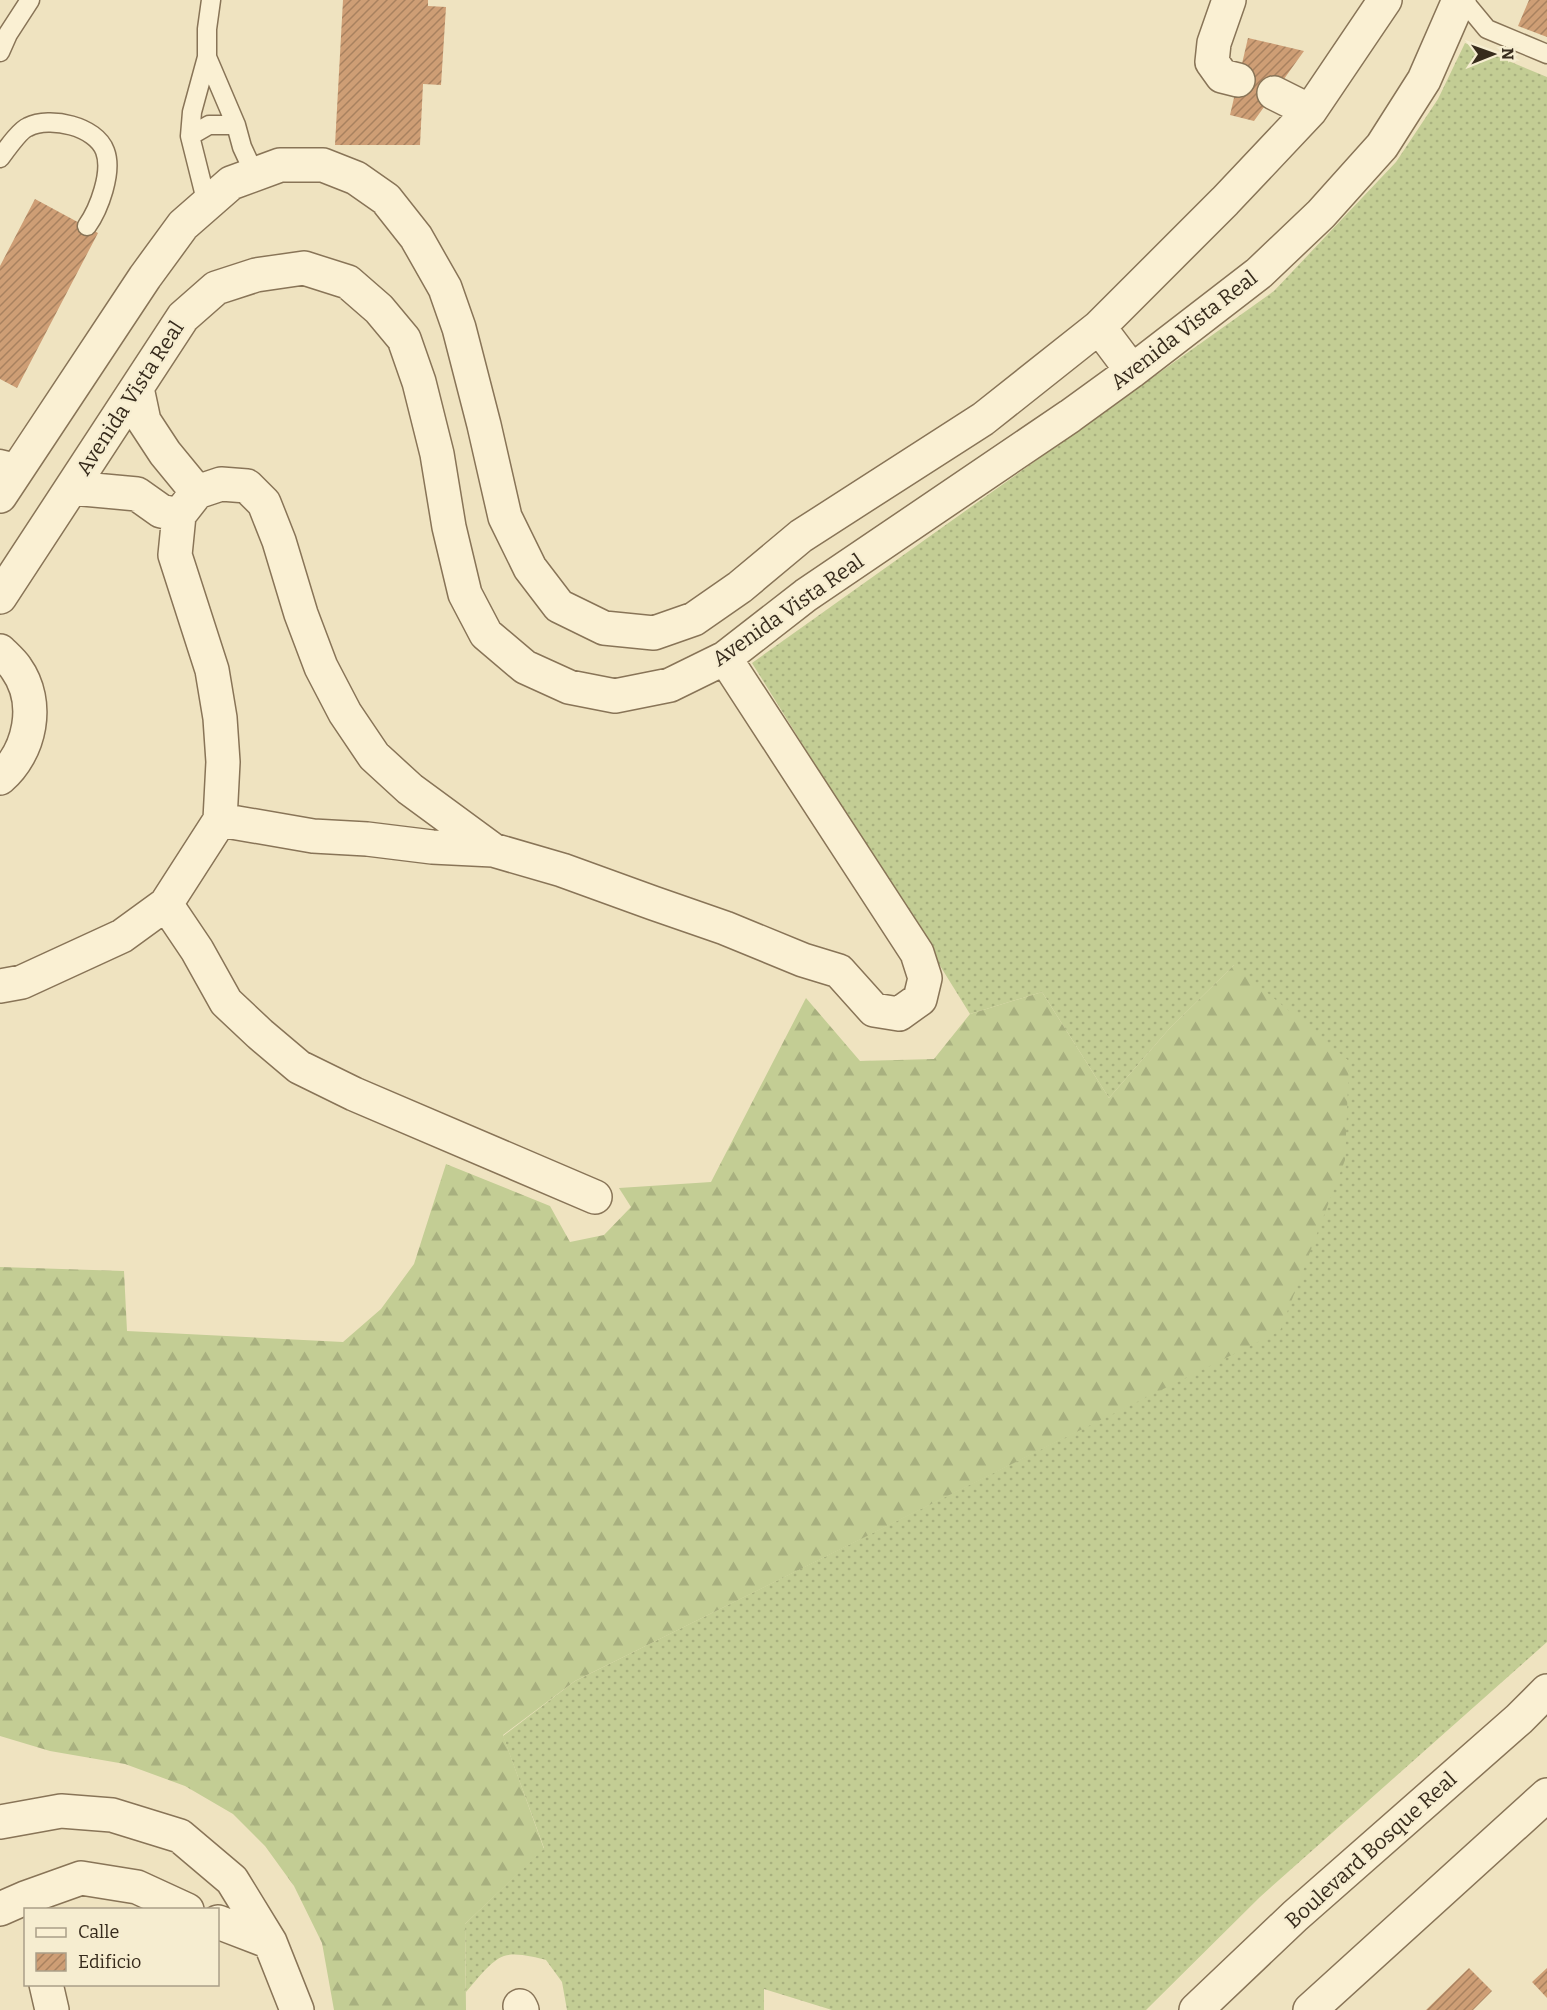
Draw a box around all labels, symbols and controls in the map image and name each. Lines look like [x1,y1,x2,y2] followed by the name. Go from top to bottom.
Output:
[1463,24,1523,84] north arrow
[1498,47,1517,60] text: N
[1106,265,1262,395] street label: Avenida Vista Real
[70,316,190,480] street label: Avenida Vista Real
[707,548,869,672] street label: Avenida Vista Real
[1280,1766,1462,1934] street label: Boulevard Bosque Real
[24,1908,219,1986] legend
[78,1921,119,1943] text: Calle
[78,1951,141,1973] text: Edificio

